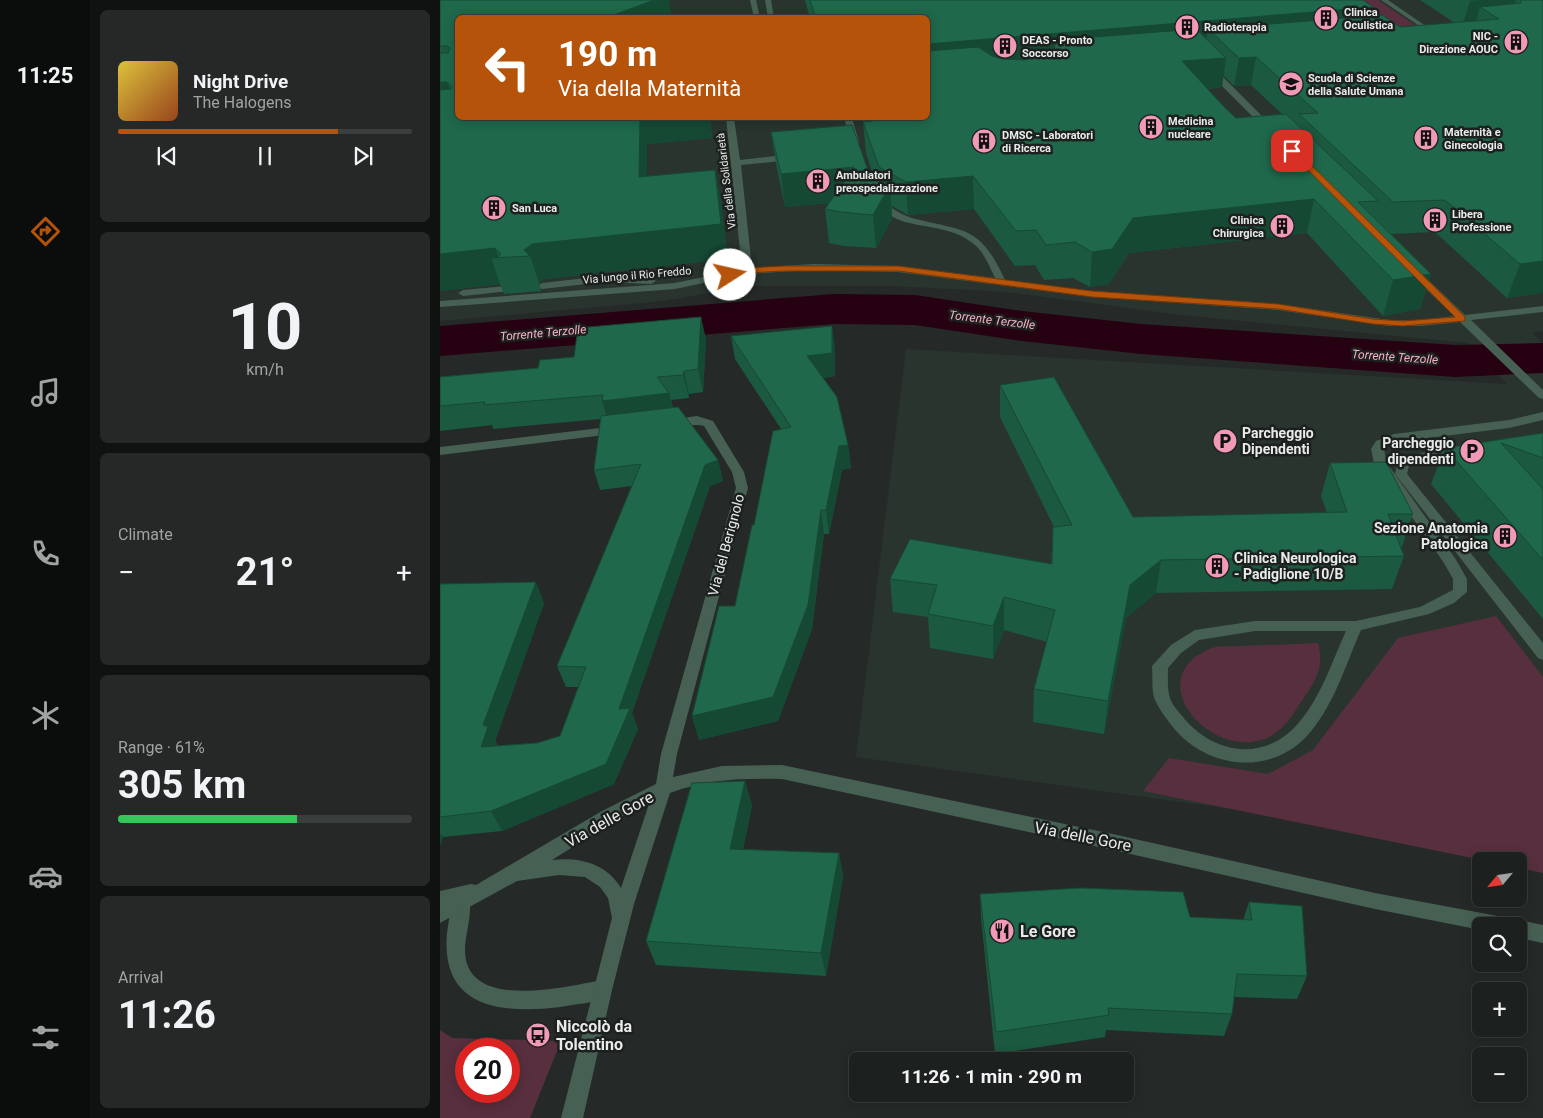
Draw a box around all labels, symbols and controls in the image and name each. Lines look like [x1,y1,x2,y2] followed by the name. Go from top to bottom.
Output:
[1313,5,1339,31] building icon: Clinica Oculistica
[1344,6,1393,32] place label: Clinica Oculistica
[1174,14,1200,40] building icon: Radioterapia
[1204,21,1267,34] place label: Radioterapia
[1503,29,1529,55] building icon: NIC - Direzione AOUC
[1419,30,1498,56] place label: NIC - Direzione AOUC
[992,33,1018,59] building icon: DEAS - Pronto Soccorso
[558,34,657,75] text: 190 m
[1022,34,1092,60] place label: DEAS - Pronto Soccorso
[475,35,540,100] icon: left
[17,63,73,88] text: 11:25
[193,70,288,93] text: Night Drive
[1278,71,1304,97] school or university icon: Scuola di Scienze della Salute Umana
[1308,72,1404,98] place label: Scuola di Scienze della Salute Umana
[558,76,741,101] text: Via della Maternità
[193,93,292,112] text: The Halogens
[1138,114,1164,140] building icon: Medicina nucleare
[1168,115,1213,141] place label: Medicina nucleare
[1413,125,1439,151] building icon: Maternità e Ginecologia
[1444,126,1503,152] place label: Maternità e Ginecologia
[971,128,997,154] building icon: DMSC - Laboratori di Ricerca
[1002,129,1093,155] place label: DMSC - Laboratori di Ricerca
[1271,130,1313,172] pin
[714,132,739,230] street label: Via della Solidarietà
[1278,137,1306,165] icon: arrive
[153,142,181,170] icon: previous
[251,142,279,170] icon: pause
[349,142,377,170] icon: next
[805,168,831,194] building icon: Ambulatori preospedalizzazione
[836,169,938,195] place label: Ambulatori preospedalizzazione
[481,195,507,221] building icon: San Luca
[512,202,557,215] place label: San Luca
[1422,207,1448,233] building icon: Libera Professione
[1452,208,1511,234] place label: Libera Professione
[1269,213,1295,239] building icon: Clinica Chirurgica
[28,214,63,249] icon: directions
[1213,214,1264,240] place label: Clinica Chirurgica
[703,248,755,300] position arrow
[582,264,692,287] street label: Via lungo il Rio Freddo
[228,289,302,365] text: 10
[948,308,1036,332] water label: Torrente Terzolle
[499,322,587,344] water label: Torrente Terzolle
[1351,347,1439,367] water label: Torrente Terzolle
[246,360,284,379] text: km/h
[28,375,63,410] icon: music
[1242,425,1314,457] place label: Parcheggio Dipendenti
[1212,428,1238,454] parking icon: Parcheggio Dipendenti
[1382,435,1454,467] place label: Parcheggio dipendenti
[1459,438,1485,464] parking icon: Parcheggio dipendenti
[705,492,747,598] street label: Via del Berignolo
[1374,520,1489,552] place label: Sezione Anatomia Patologica
[1492,523,1518,549] building icon: Sezione Anatomia Patologica
[118,525,173,544] text: Climate
[28,536,63,571] icon: phone
[236,550,294,594] text: 21°
[1234,550,1357,582] place label: Clinica Neurologica - Padiglione 10/B
[1204,553,1230,579] building icon: Clinica Neurologica - Padiglione 10/B
[118,556,134,589] text: −
[396,556,412,589] text: +
[28,698,63,733] icon: climate
[118,738,205,757] text: Range · 61%
[118,763,246,807] text: 305 km
[562,787,657,852] street label: Via delle Gore
[1033,818,1133,855] street label: Via delle Gore
[1472,852,1528,908] north arrow
[1472,852,1527,1102] map controls
[28,859,63,894] icon: car
[1472,917,1527,972] button: search
[989,918,1015,944] restaurant icon: Le Gore
[1020,922,1076,941] place label: Le Gore
[118,968,163,987] text: Arrival
[1472,982,1527,1037] button: +
[118,993,216,1037] text: 11:26
[556,1017,632,1054] place label: Niccolò da Tolentino
[28,1020,63,1055] icon: filters
[525,1022,551,1048] bus stop icon: Niccolò da Tolentino
[455,1038,520,1103] speed limit sign: 20
[1472,1047,1527,1102] button: −
[901,1065,1082,1088] text: 11:26 · 1 min · 290 m

